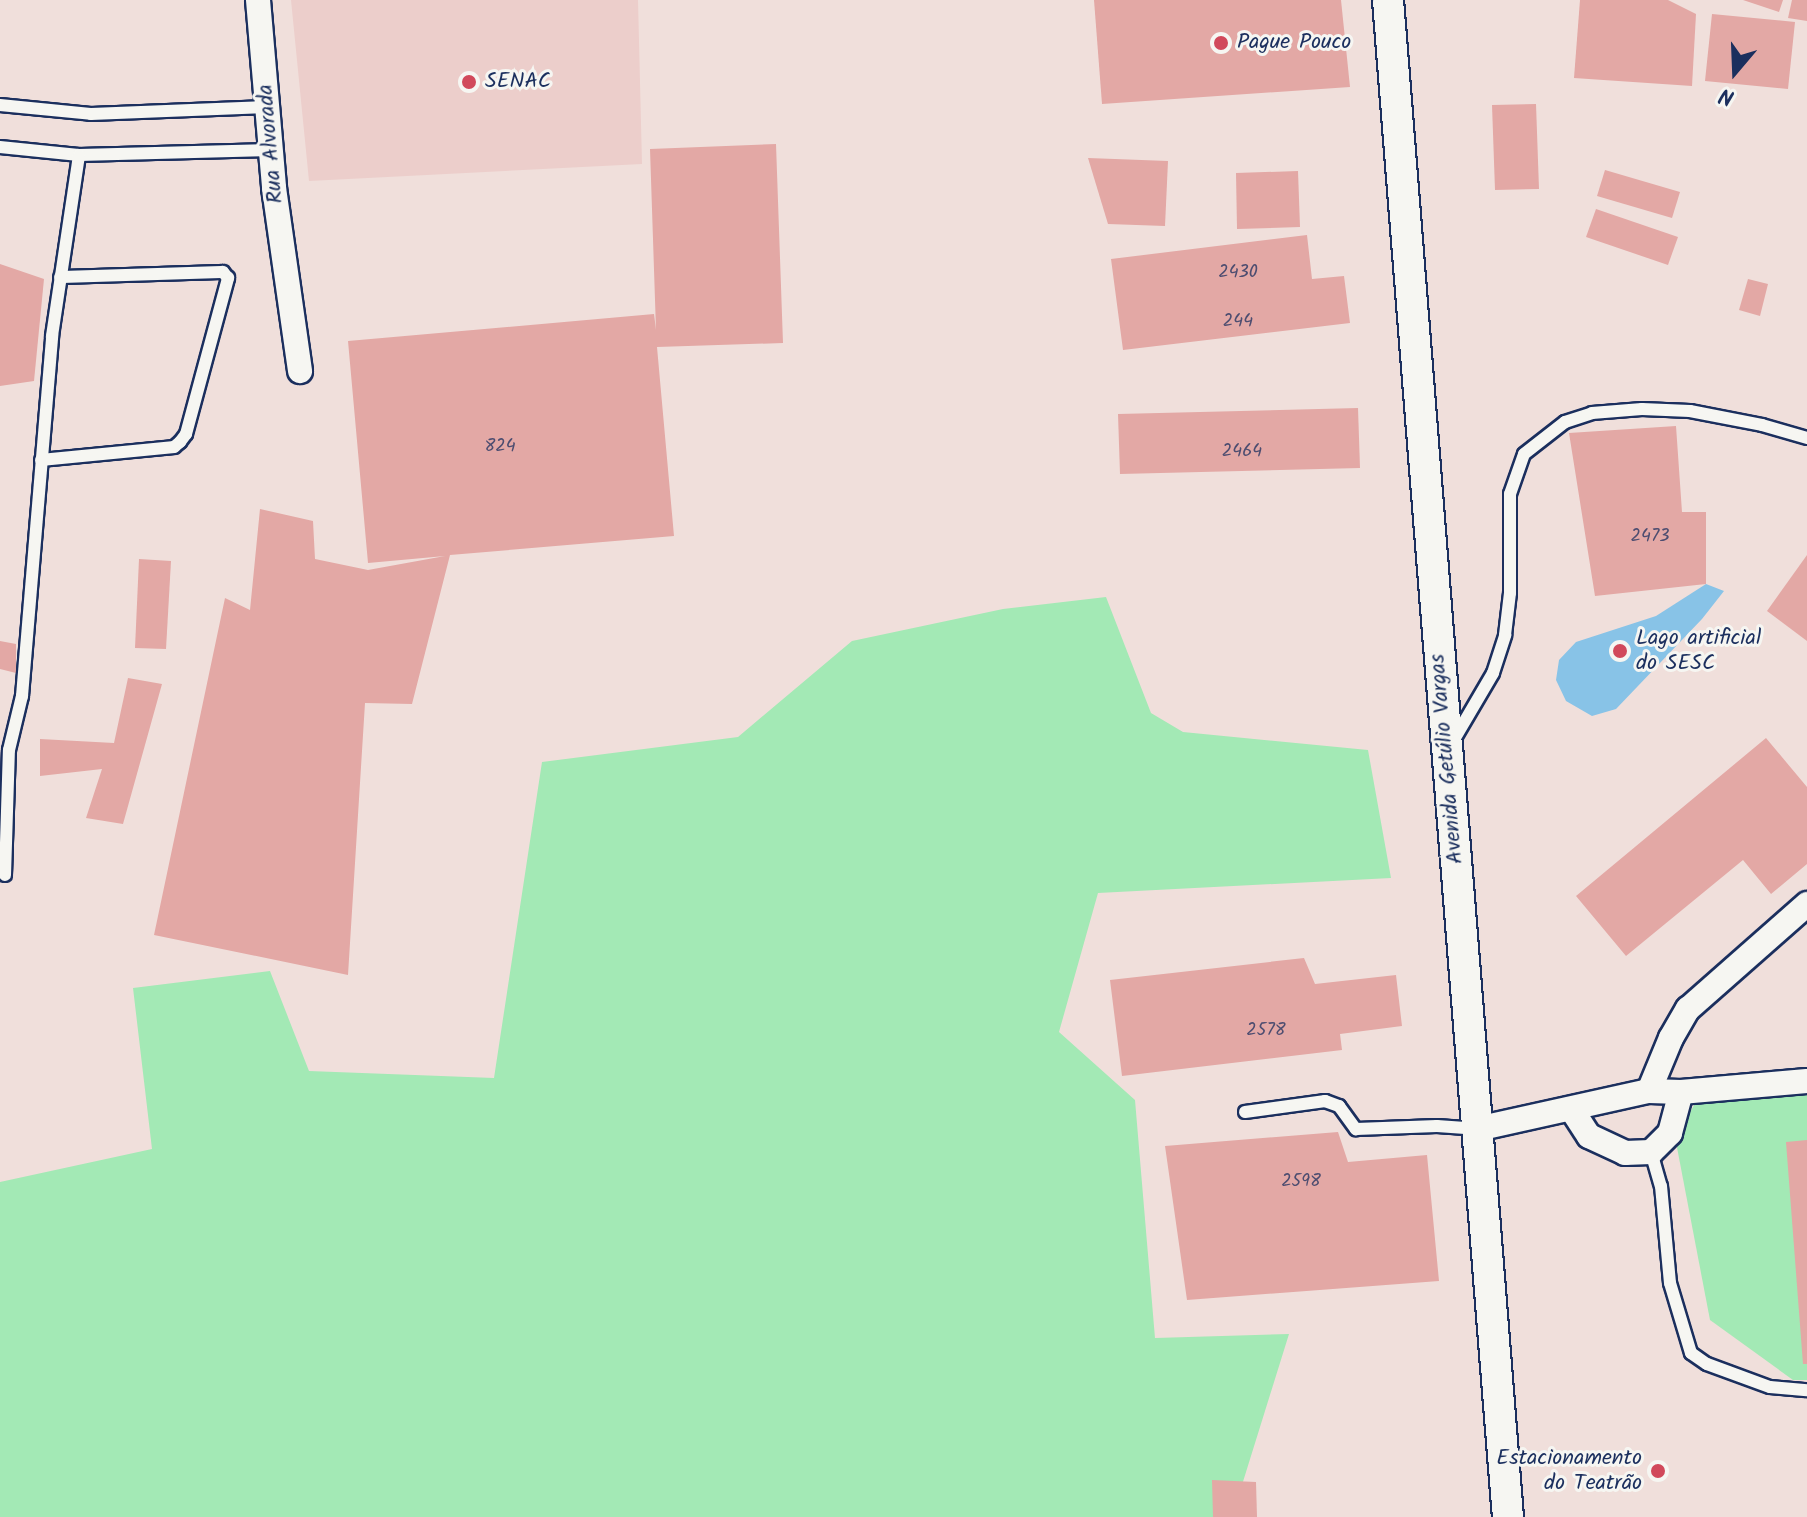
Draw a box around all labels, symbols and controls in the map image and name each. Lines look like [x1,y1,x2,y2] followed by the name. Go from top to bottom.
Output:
[1237,30,1351,56] place label: Pague Pouco
[1695,32,1775,112] north arrow
[1212,34,1230,52] marker: Pague Pouco
[485,69,551,95] place label: SENAC
[460,73,478,91] marker: SENAC
[1715,76,1739,114] text: N
[253,83,289,205] street label: Rua Alvorada
[1218,262,1258,284] house number: 2430
[1223,311,1253,333] house number: 244
[484,436,516,458] house number: 824
[1222,441,1262,463] house number: 2464
[1631,526,1669,548] house number: 2473
[1636,625,1761,676] place label: Lago artificial do SESC
[1611,642,1629,660] marker: Lago artificial do SESC
[1425,653,1469,865] street label: Avenida Getúlio Vargas
[1246,1020,1286,1042] house number: 2578
[1281,1171,1321,1193] house number: 2598
[1496,1445,1642,1496] place label: Estacionamento do Teatrão
[1649,1462,1667,1480] marker: Estacionamento do Teatrão

